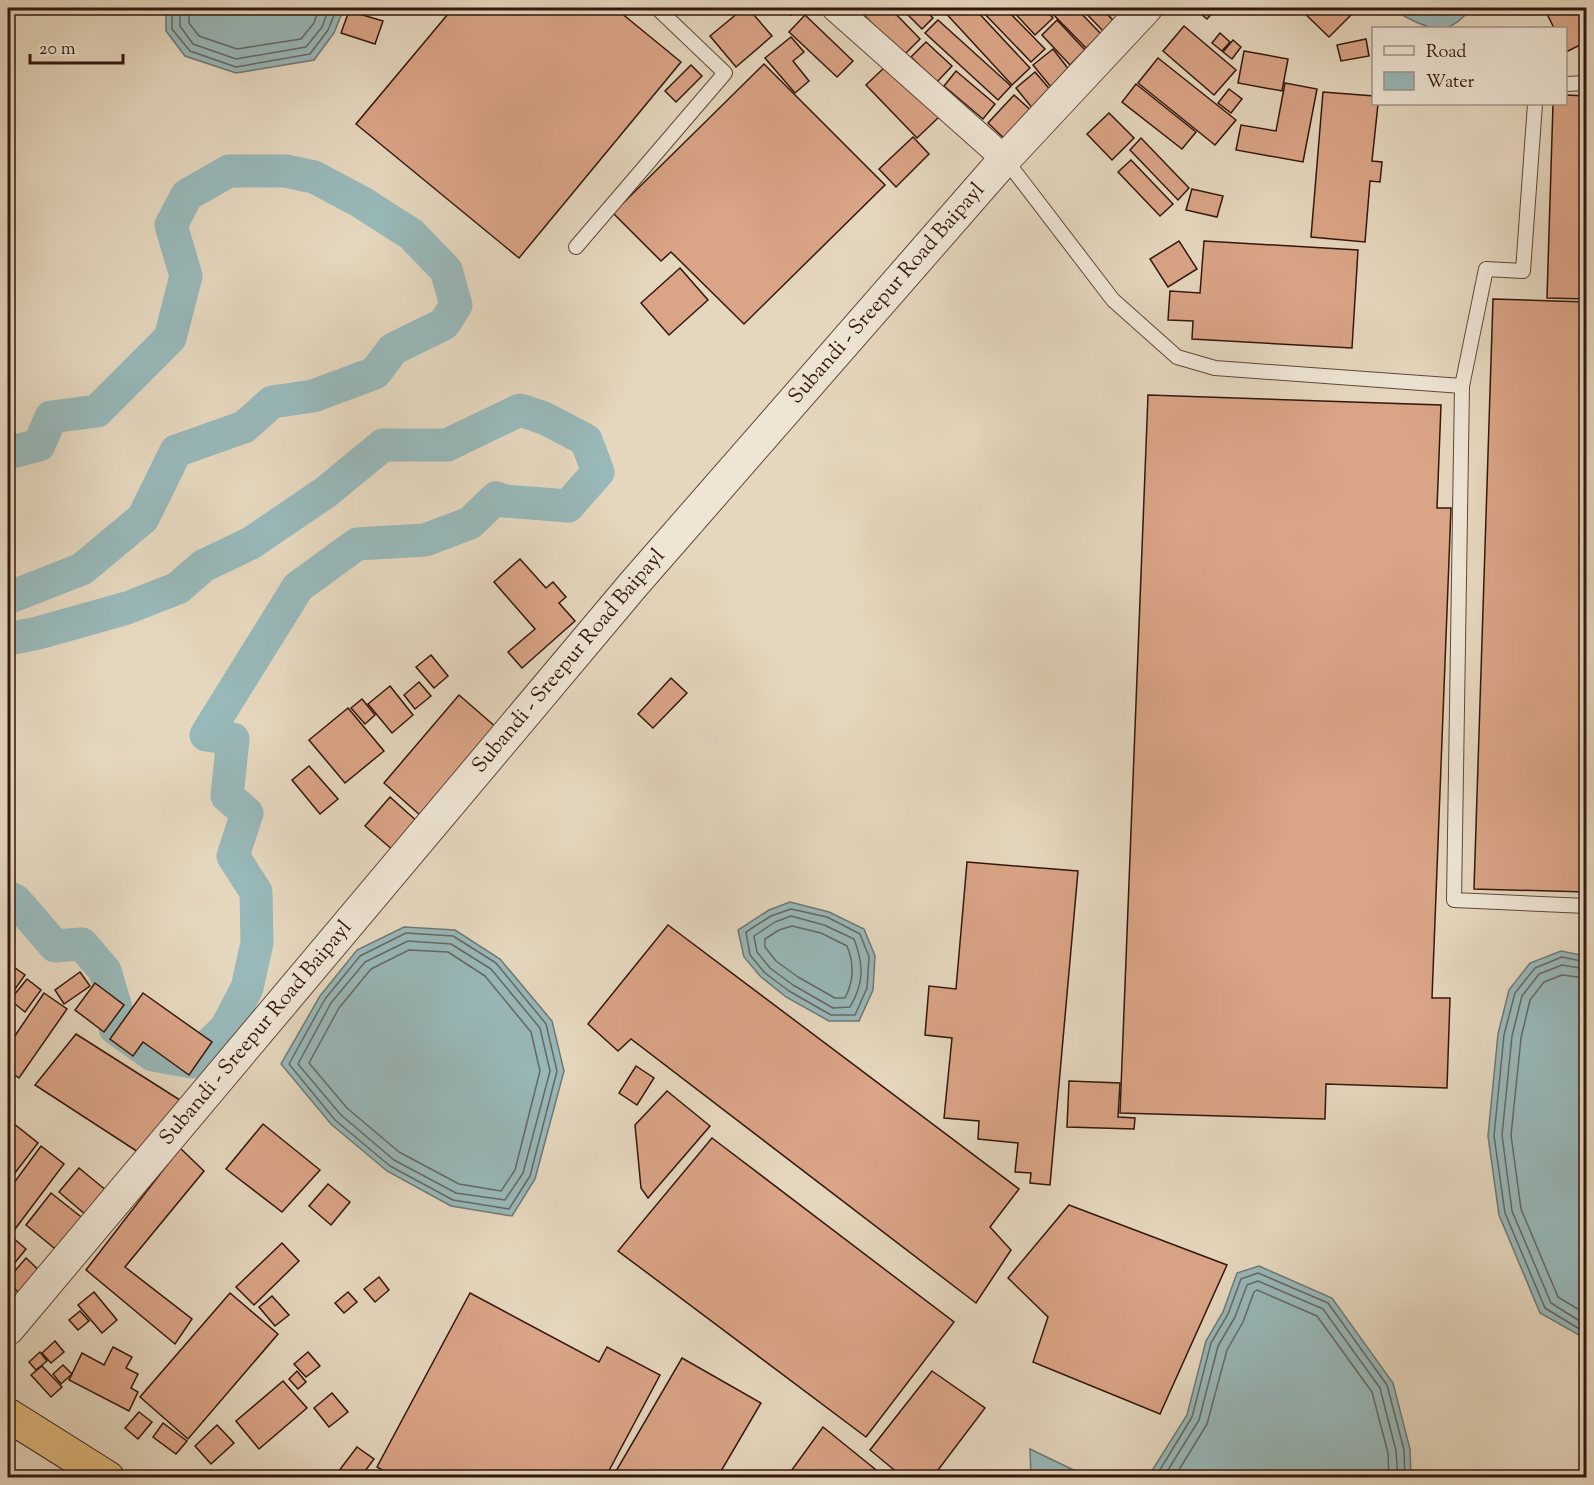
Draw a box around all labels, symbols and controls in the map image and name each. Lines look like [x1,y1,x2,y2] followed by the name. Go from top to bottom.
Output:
[30,27,123,65] scale bar
[1372,27,1567,105] legend
[39,37,76,63] text: 20 m
[1426,40,1466,66] text: Road
[1426,70,1475,96] text: Water
[782,177,992,411] street label: Subandi - Sreepur Road Baipayl
[466,543,673,780] street label: Subandi - Sreepur Road Baipayl
[153,914,360,1152] street label: Subandi - Sreepur Road Baipayl

